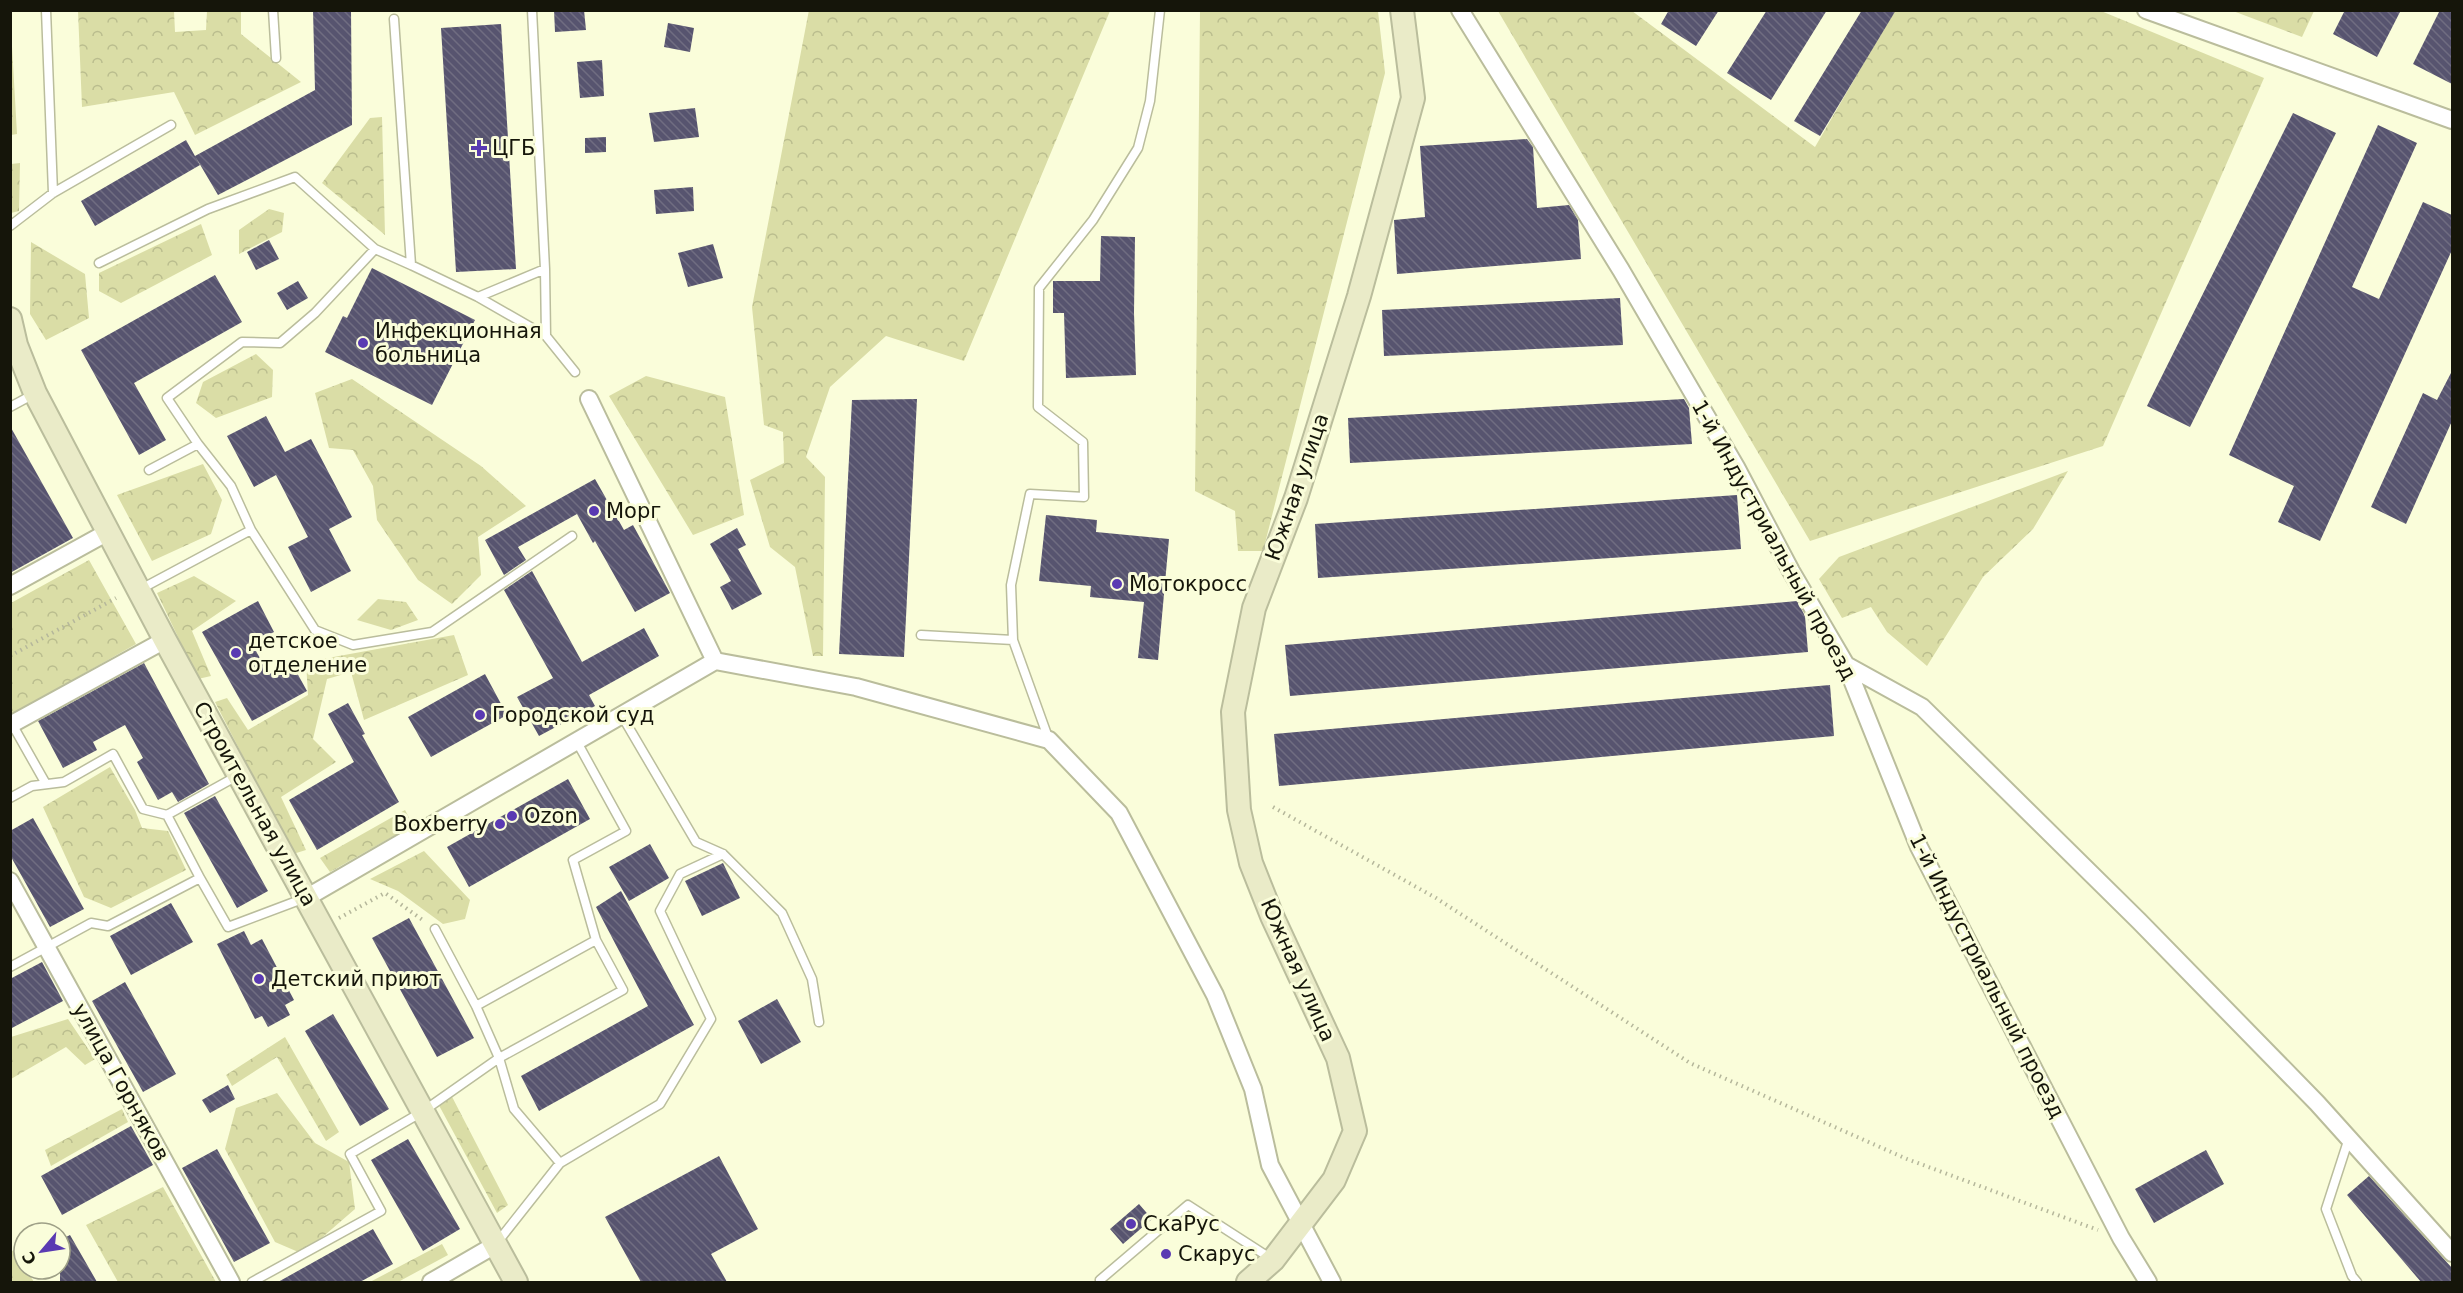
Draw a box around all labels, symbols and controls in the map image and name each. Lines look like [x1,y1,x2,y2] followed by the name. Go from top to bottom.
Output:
[492,136,536,160] place label: ЦГБ
[470,139,488,157] marker: ЦГБ
[375,319,542,367] place label: Инфекционная больница
[356,336,370,350] marker: Инфекционная больница
[1687,396,1861,684] street label: 1-й Индустриальный проезд
[1261,410,1333,564] street label: Южная улица
[606,499,661,523] place label: Морг
[587,504,601,518] marker: Морг
[1129,572,1247,596] place label: Мотокросс
[1110,577,1124,591] marker: Мотокросс
[248,629,367,677] place label: детское отделение
[229,646,243,660] marker: детское отделение
[189,697,321,911] street label: Строительная улица
[492,703,654,727] place label: Городской суд
[473,708,487,722] marker: Городской суд
[524,804,578,828] place label: Ozon
[505,809,519,823] marker: Ozon
[393,812,488,836] place label: Boxberry
[493,817,507,831] marker: Boxberry
[1905,830,2069,1122] street label: 1-й Индустриальный проезд
[1256,895,1340,1045] street label: Южная улица
[271,967,441,991] place label: Детский приют
[252,972,266,986] marker: Детский приют
[68,999,174,1165] street label: улица Горняков
[1143,1212,1220,1236] place label: СкаРус
[1124,1217,1138,1231] marker: СкаРус
[12,1221,72,1281] north arrow
[1178,1242,1256,1266] place label: Скарус
[1159,1247,1173,1261] marker: Скарус
[18,1248,40,1268] text: С

